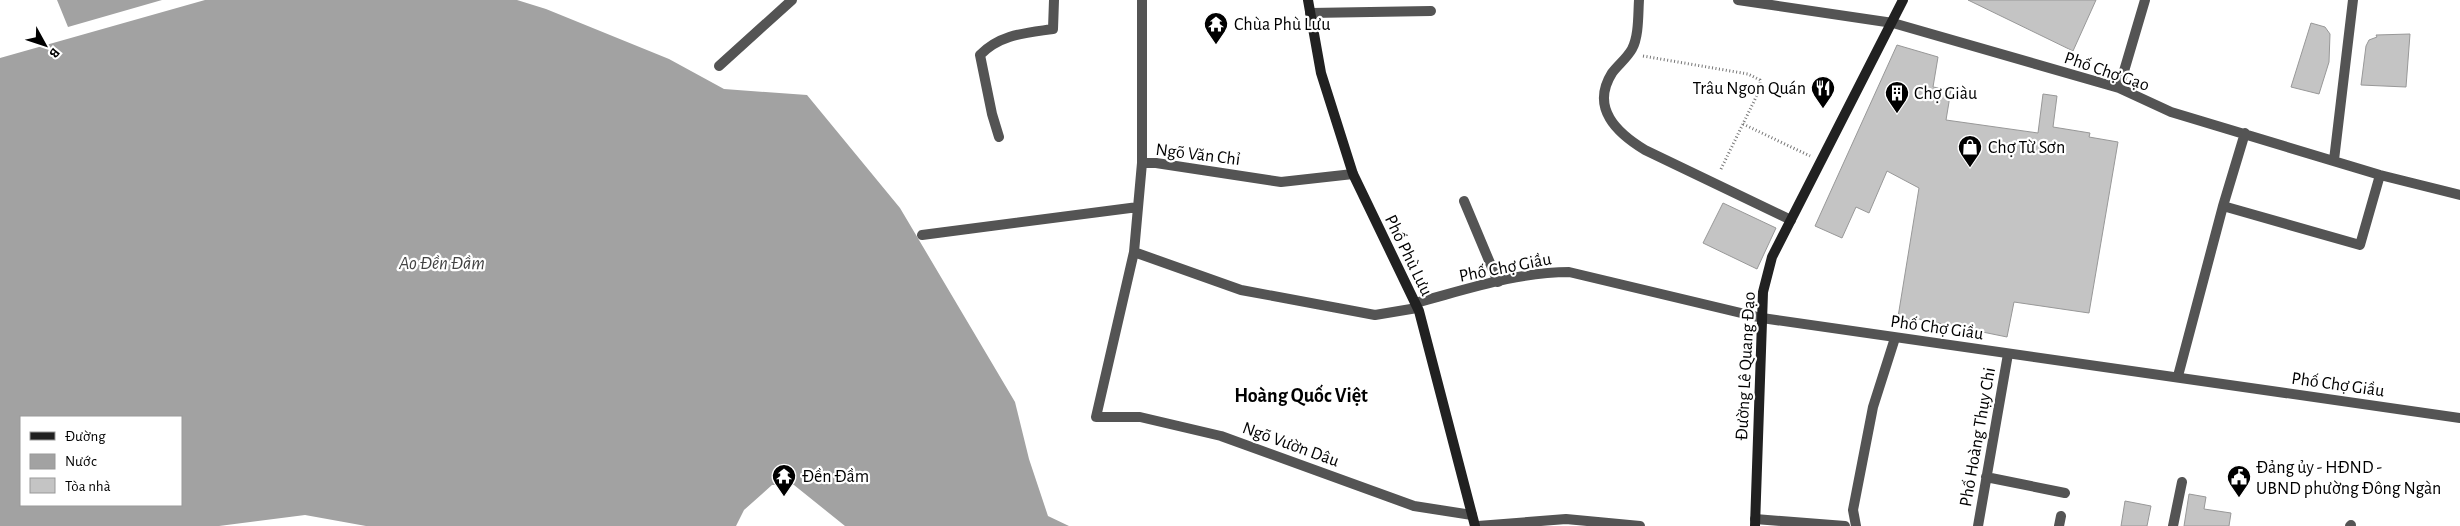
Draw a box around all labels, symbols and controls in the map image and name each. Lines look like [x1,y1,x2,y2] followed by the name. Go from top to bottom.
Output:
[1203,11,1229,45] temple icon: Chùa Phù Lưu
[1234,16,1330,34] place label: Chùa Phù Lưu
[20,20,70,70] north arrow
[46,45,62,60] text: B
[2062,48,2152,95] street label: Phố Chợ Gạo
[1810,75,1836,109] restaurant icon: Trâu Ngon Quán
[1693,80,1806,98] place label: Trâu Ngon Quán
[1884,80,1910,114] building icon: Chợ Giàu
[1914,85,1977,103] place label: Chợ Giàu
[1957,134,1983,168] shop icon: Chợ Từ Sơn
[1988,139,2065,157] place label: Chợ Từ Sơn
[1155,141,1241,169] street label: Ngõ Văn Chỉ
[1381,212,1436,299] street label: Phố Phù Lưu
[1457,249,1553,286] street label: Phố Chợ Giầu
[398,254,485,273] water label: Ao Đền Đầm
[1733,291,1759,441] street label: Đường Lê Quang Đạo
[1889,312,1985,343] street label: Phố Chợ Giầu
[1956,366,1999,508] street label: Phố Hoàng Thụy Chi
[2290,369,2386,400] street label: Phố Chợ Giầu
[1234,384,1368,407] district label: Hoàng Quốc Việt
[20,416,182,506] legend
[1240,419,1341,471] street label: Ngõ Vườn Dâu
[65,429,106,444] text: Đường
[65,454,97,469] text: Nước
[2256,459,2441,498] place label: Đảng ủy - HĐND - UBND phường Đông Ngàn
[771,463,797,497] temple icon: Đền Đầm
[2226,464,2252,498] public building icon: Đảng ủy - HĐND - UBND phường Đông Ngàn
[802,467,869,486] place label: Đền Đầm
[65,479,111,494] text: Tòa nhà

